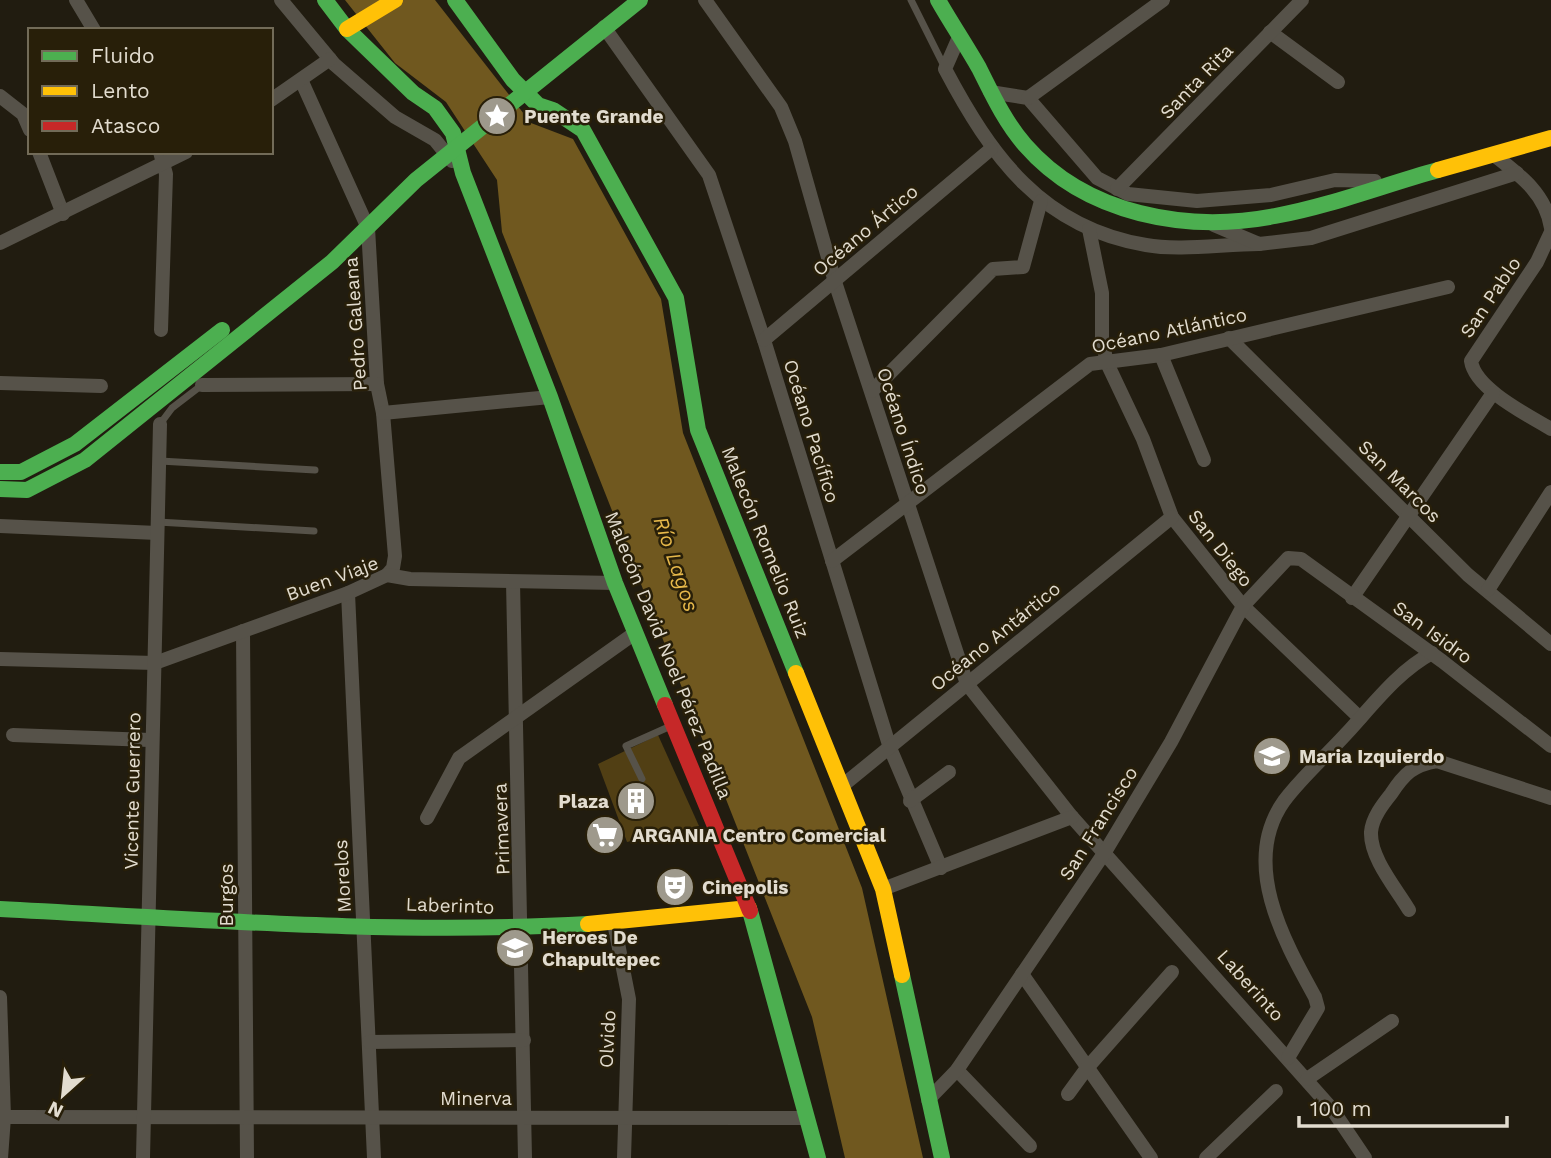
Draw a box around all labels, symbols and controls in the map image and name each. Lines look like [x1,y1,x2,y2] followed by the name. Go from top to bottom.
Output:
[28,28,273,154] legend
[1155,39,1238,124] street label: Santa Rita
[91,43,155,68] text: Fluido
[91,78,150,103] text: Lento
[476,95,518,137] place icon: Puente Grande
[524,105,663,128] place label: Puente Grande
[91,113,160,138] text: Atasco
[808,180,923,281] street label: Océano Ártico
[1455,253,1526,342] street label: San Pablo
[339,256,372,392] street label: Pedro Galeana
[1089,303,1249,358] street label: Océano Atlántico
[779,357,844,506] street label: Océano Pacífico
[872,365,935,498] street label: Océano Índico
[1354,435,1446,527] street label: San Marcos
[717,443,815,641] street label: Malecón Romelio Ruiz
[1183,505,1258,592] street label: San Diego
[600,508,737,803] street label: Malecón David Noel Pérez Padilla
[649,513,705,615] water label: Río Lagos
[283,551,382,606] street label: Buen Viaje
[926,577,1065,696] street label: Océano Antártico
[1389,596,1477,669] street label: San Isidro
[120,712,145,870] street label: Vicente Guerrero
[1251,735,1293,777] school or university icon: Maria Izquierdo
[1299,745,1444,768] place label: Maria Izquierdo
[1054,762,1143,884] street label: San Francisco
[615,780,657,822] building icon: Plaza
[488,782,515,875] street label: Primavera
[558,790,609,813] place label: Plaza
[584,814,626,856] supermarket icon: ARGANIA Centro Comercial
[632,824,887,847] place label: ARGANIA Centro Comercial
[329,839,356,913] street label: Morelos
[215,864,238,926] street label: Burgos
[654,866,696,908] theatre icon: Cinepolis
[702,876,788,899] place label: Cinepolis
[405,892,495,919] street label: Laberinto
[542,926,661,971] place label: Heroes De Chapultepec
[494,927,536,969] school or university icon: Heroes De Chapultepec
[1212,945,1289,1026] street label: Laberinto
[594,1010,620,1069] street label: Olvido
[28,1060,98,1130] north arrow
[1299,1084,1507,1128] scale bar
[440,1087,512,1110] street label: Minerva
[44,1096,67,1123] text: N
[1310,1096,1372,1121] text: 100 m

